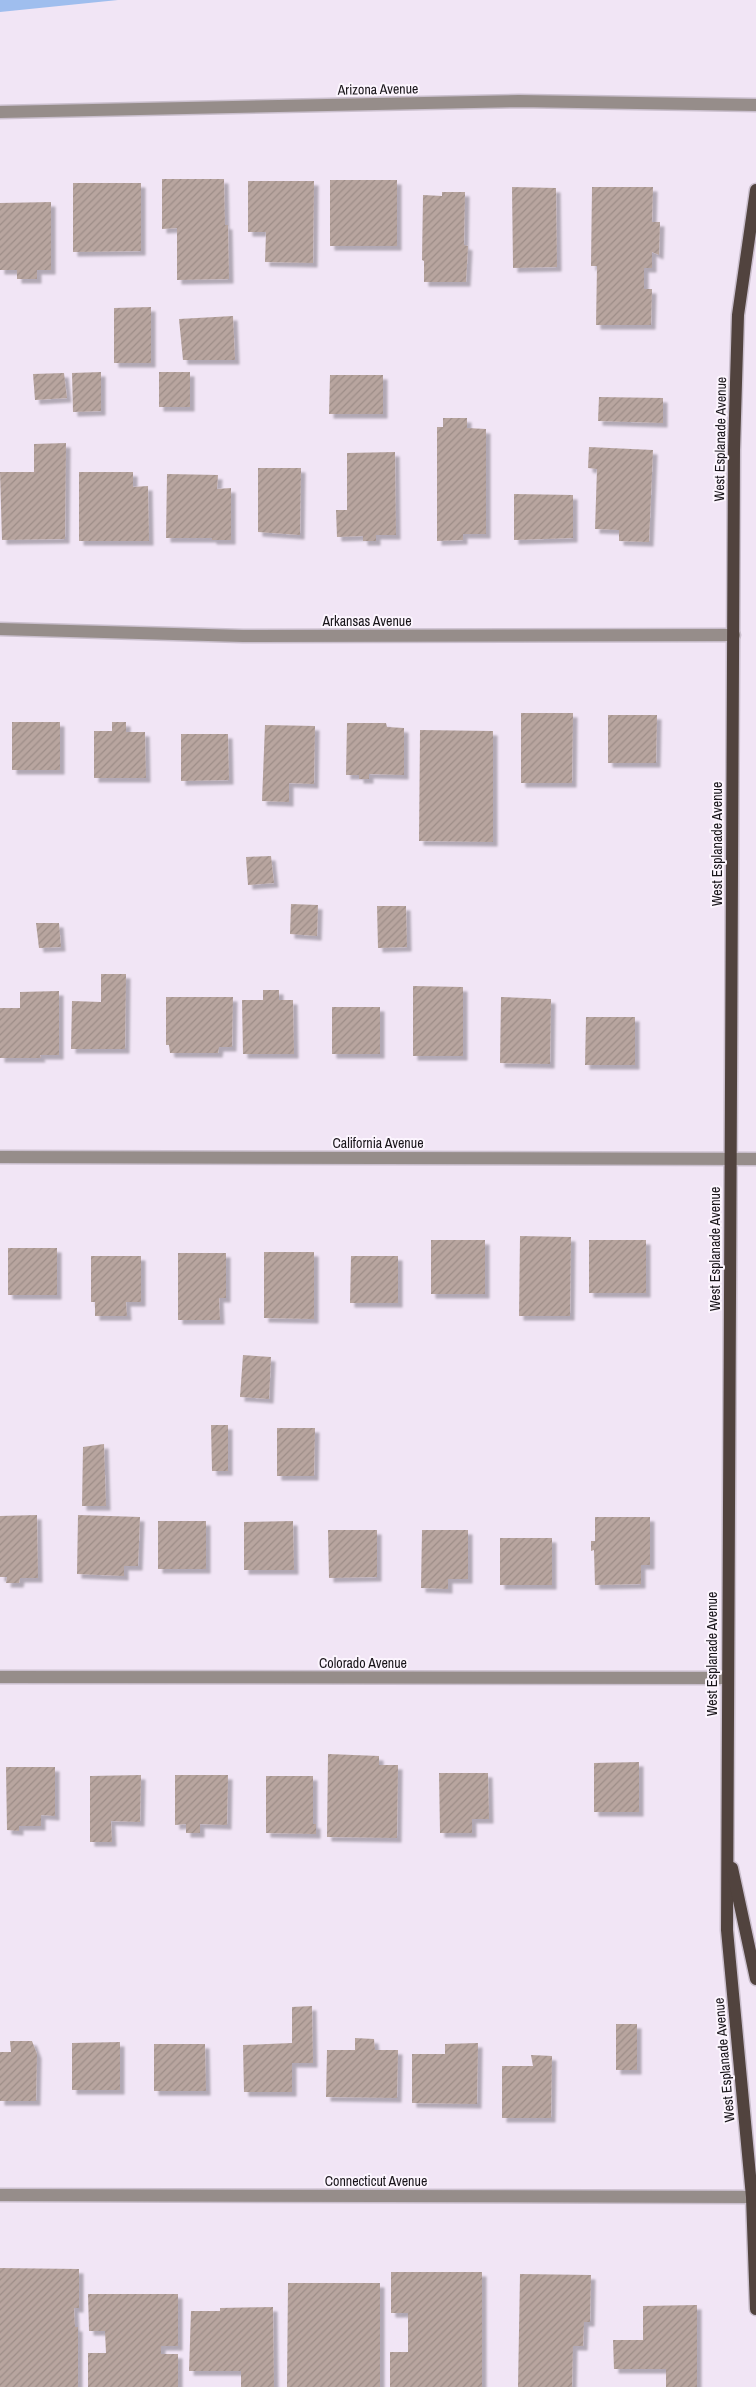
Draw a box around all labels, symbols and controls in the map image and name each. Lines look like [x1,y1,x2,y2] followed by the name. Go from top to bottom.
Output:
[336,79,419,99] street label: Arizona Avenue
[710,377,730,501] street label: West Esplanade Avenue
[321,612,412,630] street label: Arkansas Avenue
[708,782,726,906] street label: West Esplanade Avenue
[332,1134,424,1152] street label: California Avenue
[706,1187,724,1311] street label: West Esplanade Avenue
[703,1592,721,1716] street label: West Esplanade Avenue
[319,1654,407,1672] street label: Colorado Avenue
[710,1997,738,2123] street label: West Esplanade Avenue
[325,2172,427,2190] street label: Connecticut Avenue

